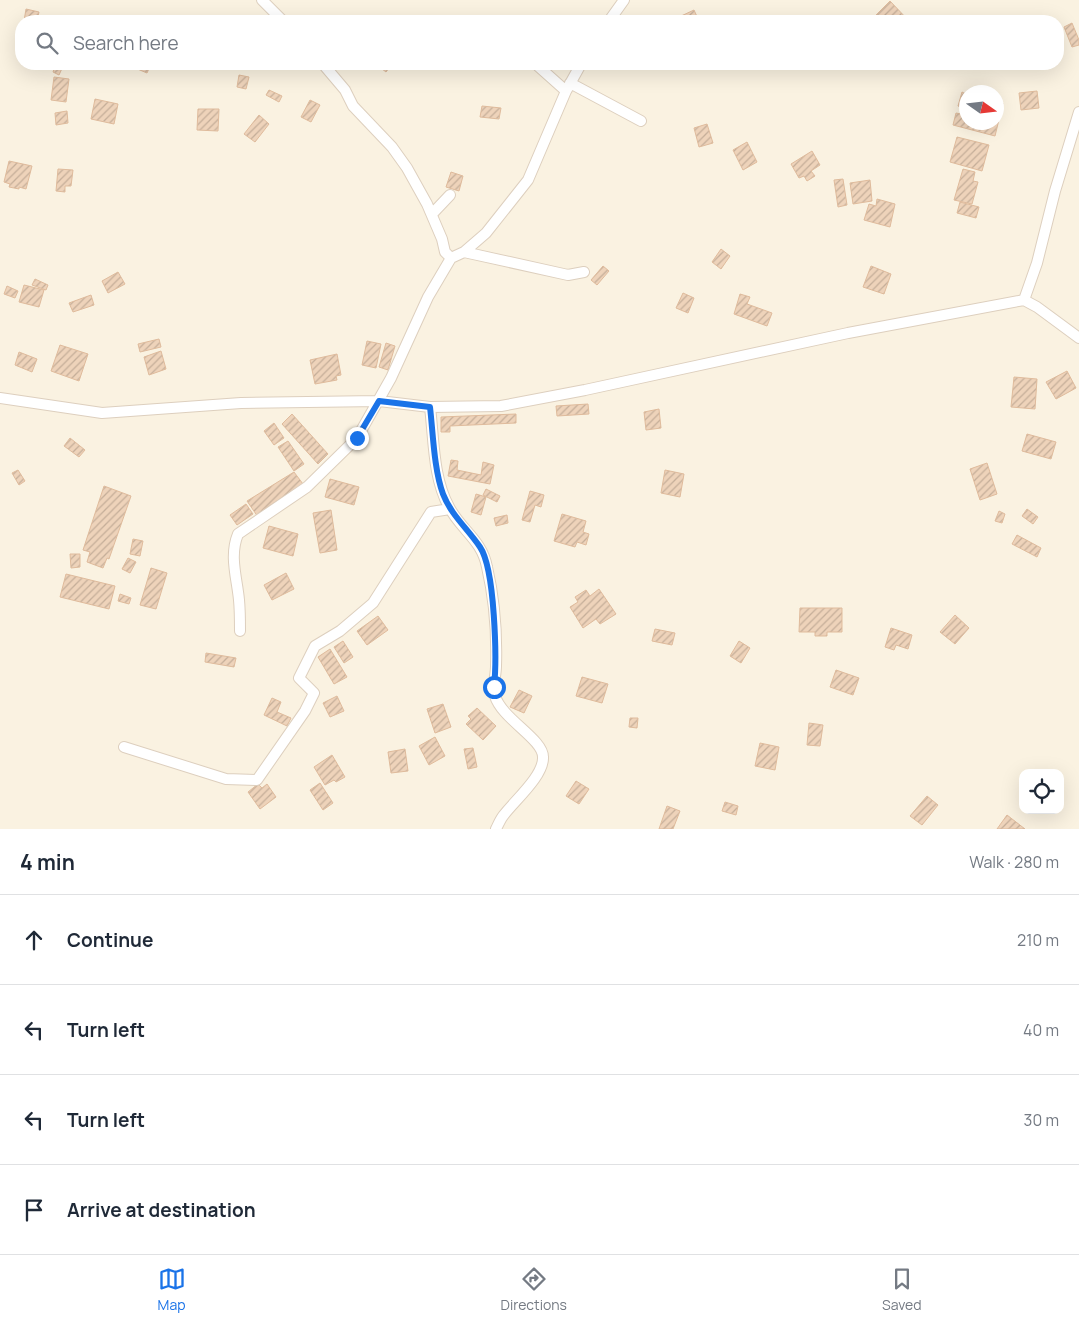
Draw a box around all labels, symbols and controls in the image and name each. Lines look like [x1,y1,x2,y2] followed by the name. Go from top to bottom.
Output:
[15,15,1064,70] search box
[33,29,61,57] icon: search
[73,30,179,56] text: Search here
[959,85,1004,130] north arrow
[346,427,369,450] route end
[483,676,506,699] route start
[1019,769,1064,814] map controls
[1019,769,1064,814] button: locate
[20,848,75,876] text: 4 min
[969,851,1059,873] text: Walk · 280 m
[20,926,48,954] icon: ahead
[67,927,153,953] text: Continue
[1017,929,1059,951] text: 210 m
[20,1016,48,1044] icon: left
[67,1017,145,1043] text: Turn left
[1023,1019,1059,1041] text: 40 m
[20,1106,48,1134] icon: left
[67,1107,145,1133] text: Turn left
[1024,1109,1059,1131] text: 30 m
[20,1196,48,1224] icon: arrive
[67,1197,256,1223] text: Arrive at destination
[158,1265,186,1314] tab: Map
[501,1265,567,1314] tab: Directions
[882,1265,921,1314] tab: Saved

